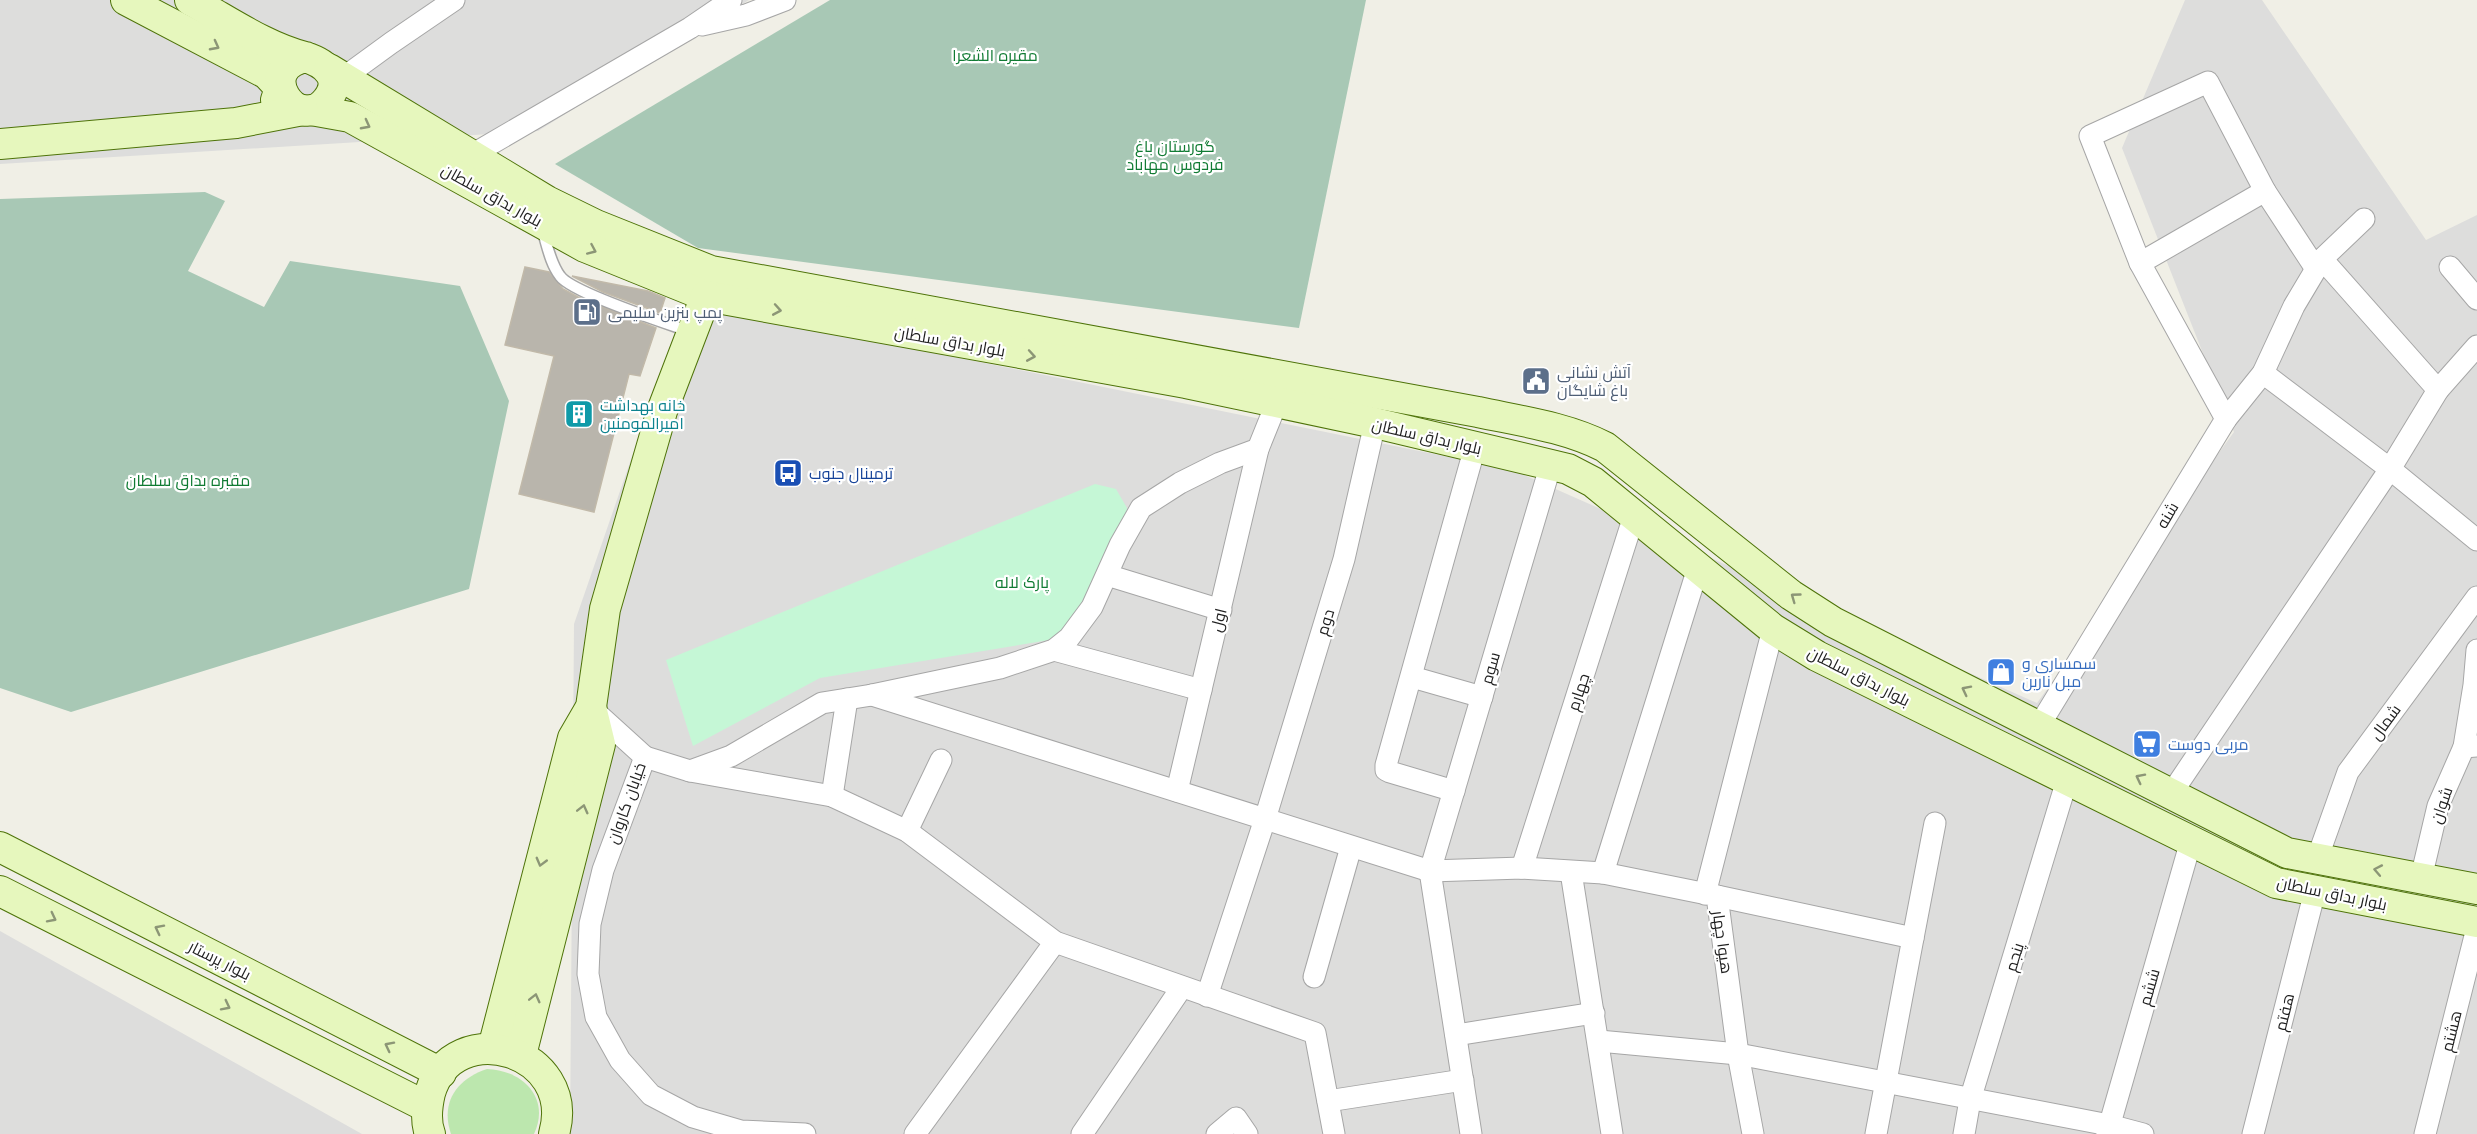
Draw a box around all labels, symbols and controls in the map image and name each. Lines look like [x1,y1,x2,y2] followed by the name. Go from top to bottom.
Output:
[209,39,219,50] one-way arrow
[952,45,1038,65] park label: مقیره الشعرا
[360,118,371,130] one-way arrow
[1127,136,1223,175] park label: گورستان باغ فردوس مهاباد
[438,159,546,232] street label: بلوار بداق سلطان
[586,242,597,254] one-way arrow
[571,296,603,328] fuel station icon: پمپ بنزین سلیمی
[608,302,723,324] place label: پمپ بنزین سلیمی
[771,303,781,316] one-way arrow
[893,321,1007,362] street label: بلوار بداق سلطان
[1025,349,1035,362] one-way arrow
[1557,362,1632,402] place label: آتش نشانی باغ شایگان
[1520,365,1552,397] public building icon: آتش نشانی باغ شایگان
[600,395,686,434] place label: خانه بهداشت امیرالمومنین
[563,398,595,430] building icon: خانه بهداشت امیرالمومنین
[1370,414,1484,459] street label: بلوار بداق سلطان
[772,457,804,489] bus stop icon: ترمینال جنوب
[809,463,894,484] place label: ترمینال جنوب
[126,470,250,491] park label: مقبره بداق سلطان
[2151,498,2183,532] street label: شنه
[995,572,1050,594] park label: پارک لاله
[1790,593,1801,604] one-way arrow
[1205,606,1232,634] street label: اول
[1312,606,1340,638] street label: دوم
[1804,642,1913,711] street label: بلوار بداق سلطان
[1476,650,1506,687] street label: سوم
[2022,653,2096,692] place label: سمساری و مبل نارین
[1985,656,2017,688] shop icon: سمساری و مبل نارین
[1563,671,1595,714] street label: چهارم
[1962,685,1973,697] one-way arrow
[2365,700,2405,744] street label: شمال
[2131,728,2163,760] supermarket icon: مربی دوست
[2168,734,2249,755] place label: مربی دوست
[602,760,651,847] street label: خیابان کاروان
[2136,774,2146,785] one-way arrow
[2425,784,2457,826] street label: شوان
[576,804,589,814] one-way arrow
[536,856,548,867] one-way arrow
[2374,865,2383,877] one-way arrow
[2275,872,2389,915] street label: بلوار بداق سلطان
[1707,908,1737,975] street label: هیوا چهار
[46,911,56,922] one-way arrow
[154,924,165,936] one-way arrow
[184,935,254,986] street label: بلوار پرستار
[2000,939,2030,974] street label: پنجم
[2134,966,2166,1008] street label: ششم
[2270,991,2300,1033] street label: هفتم
[528,993,541,1003] one-way arrow
[220,999,230,1010] one-way arrow
[2436,1008,2468,1054] street label: هشتم
[384,1042,395,1054] one-way arrow

